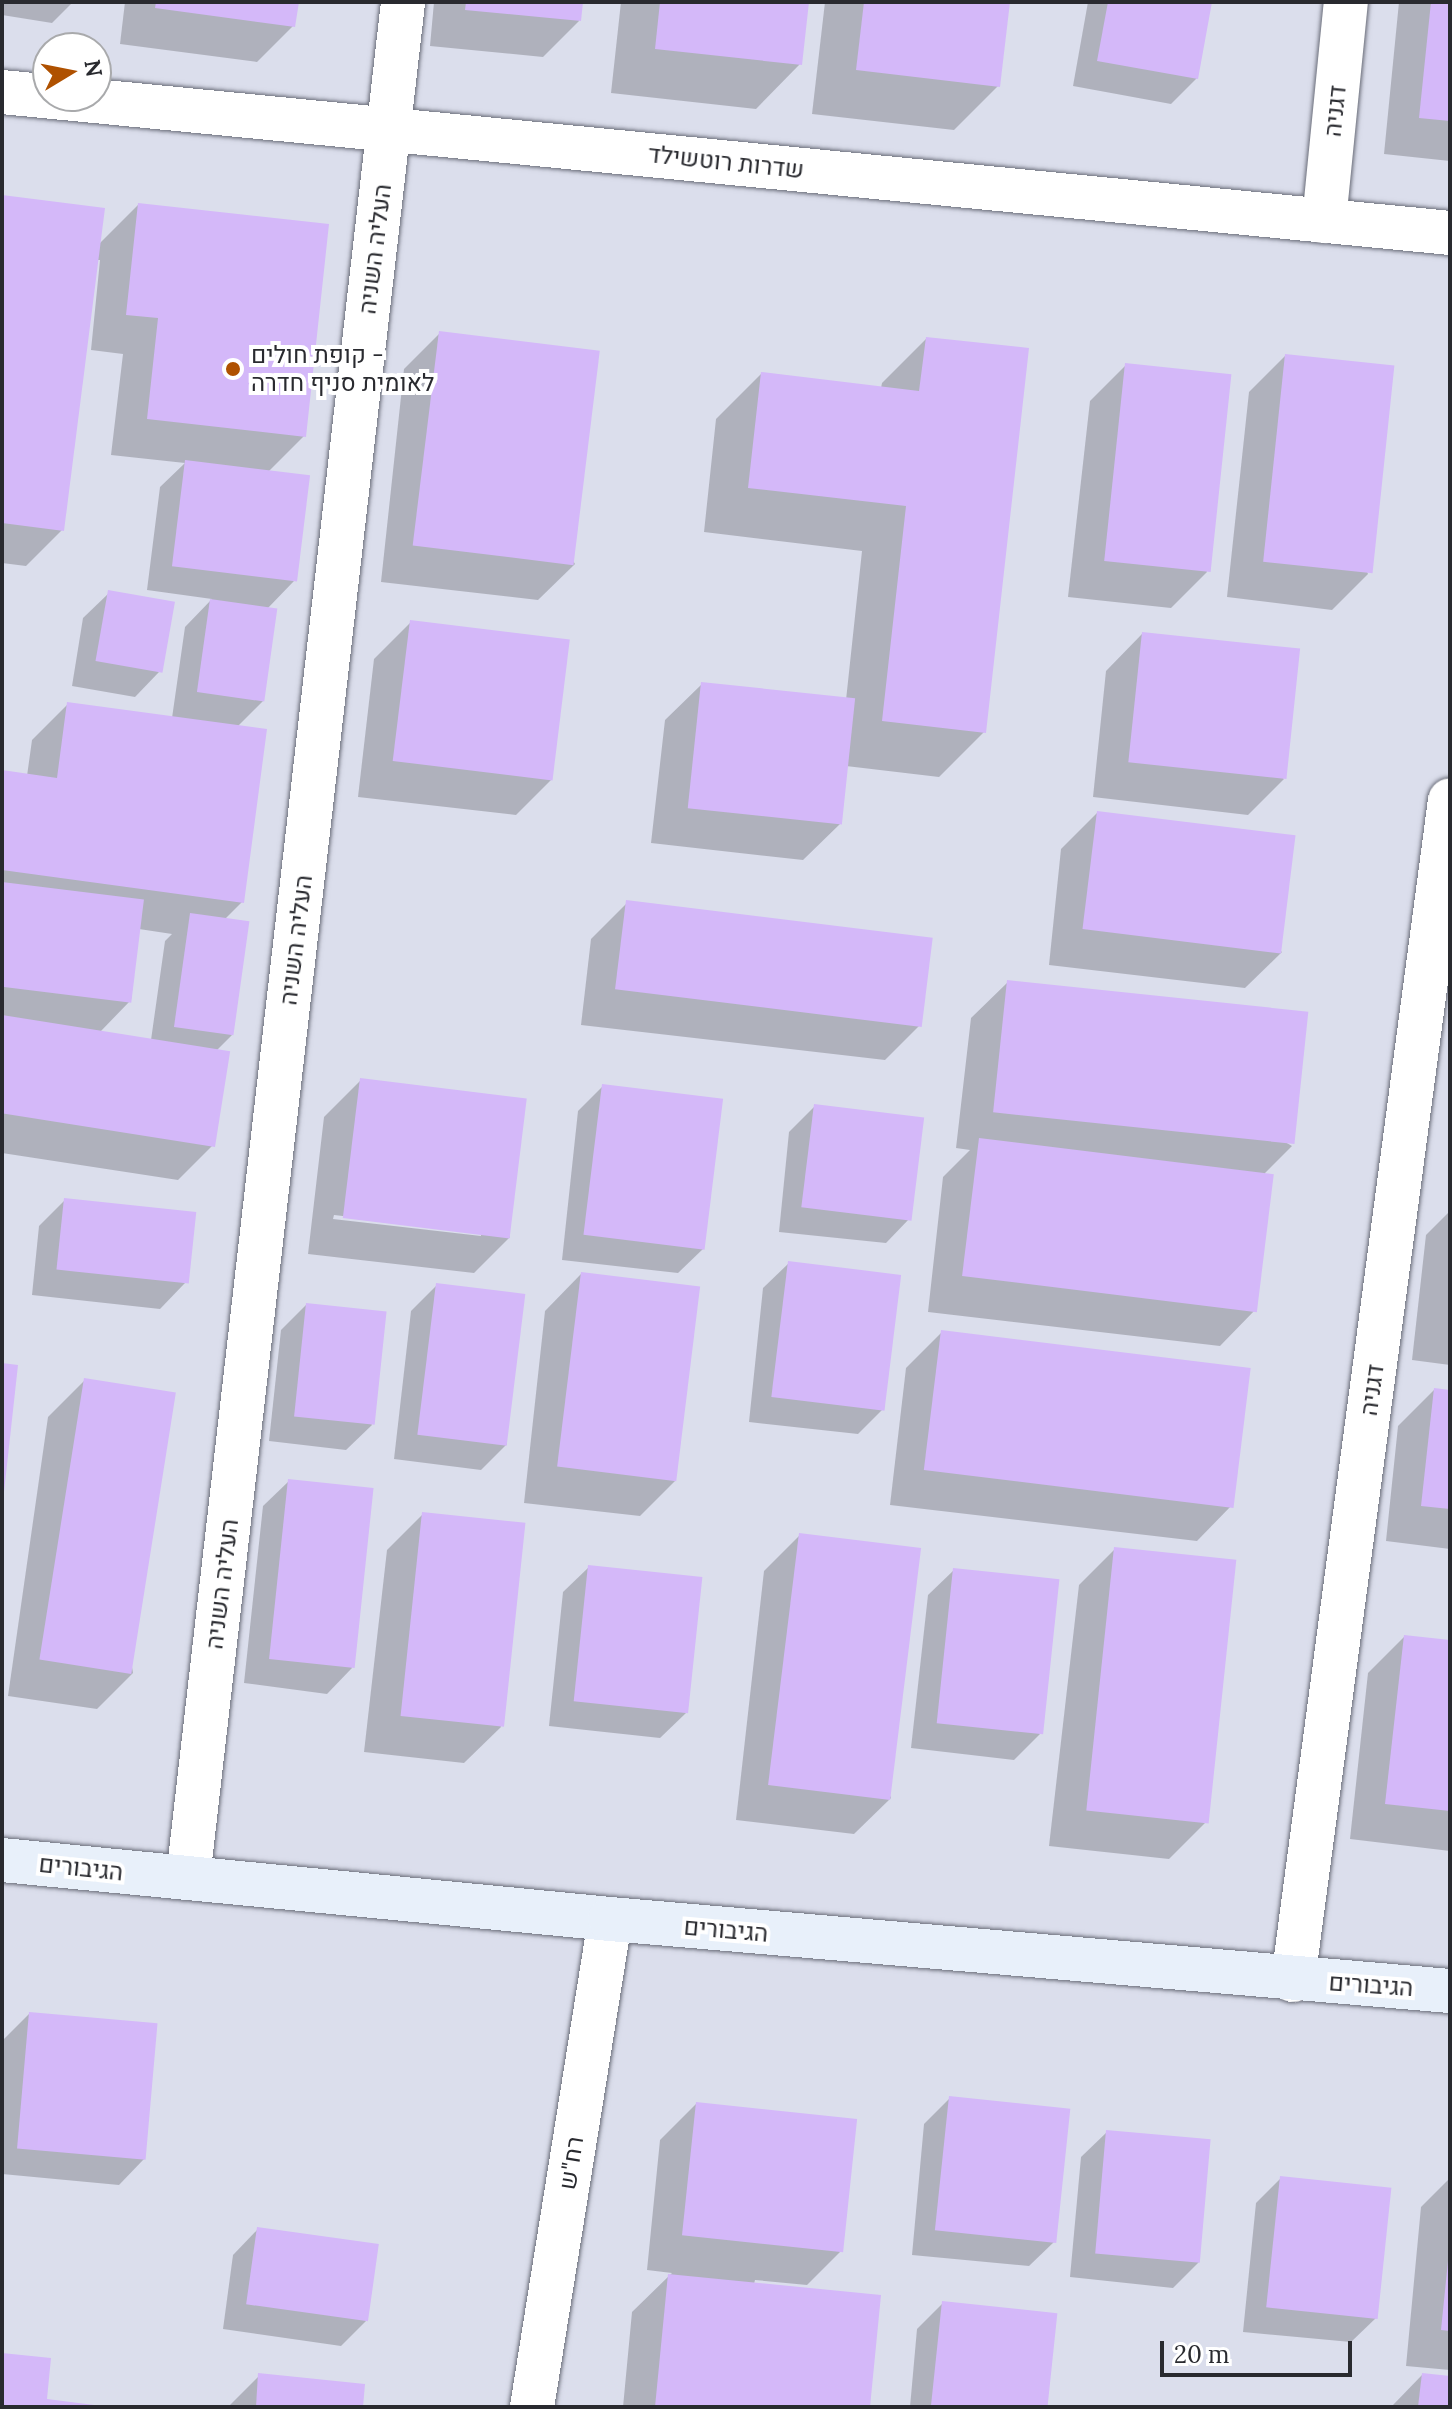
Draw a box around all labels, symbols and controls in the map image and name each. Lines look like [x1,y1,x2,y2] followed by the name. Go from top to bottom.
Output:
[32,32,112,112] north arrow
[78,57,109,79] text: N
[1318,84,1352,138] street label: דגניה
[647,139,805,185] street label: שדרות רוטשילד
[353,182,397,316] street label: העליה השניה
[251,341,434,397] place label: קופת חולים - לאומית סניף חדרה
[222,358,244,380] marker: קופת חולים - לאומית סניף חדרה
[274,873,318,1007] street label: העליה השניה
[1354,1362,1390,1418] street label: דגניה
[200,1517,244,1651] street label: העליה השניה
[37,1849,125,1887] street label: הגיבורים
[683,1912,769,1948] street label: הגיבורים
[1328,1968,1414,2002] street label: הגיבורים
[553,2134,589,2192] street label: רח"ש
[1164,2325,1356,2375] scale bar
[1174,2339,1230,2370] text: 20 m

